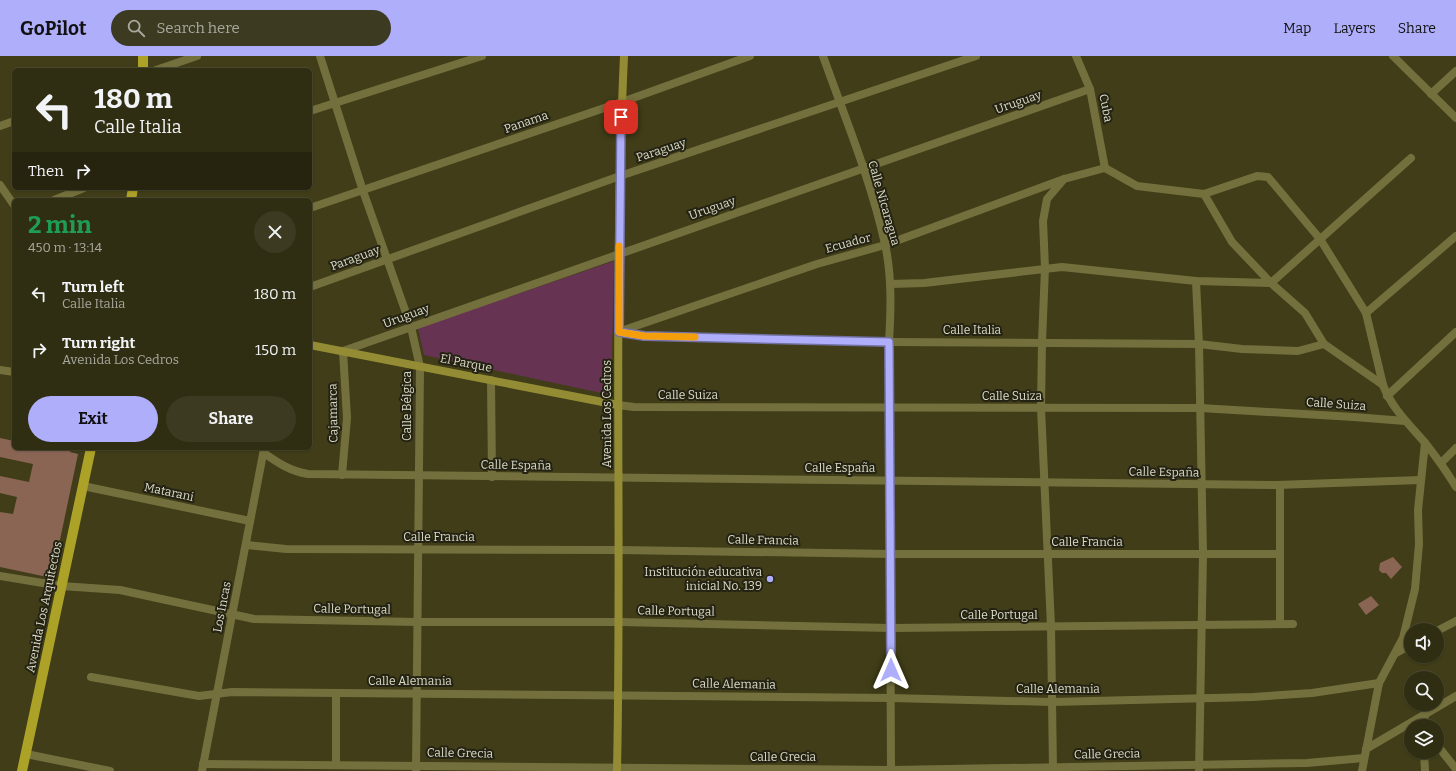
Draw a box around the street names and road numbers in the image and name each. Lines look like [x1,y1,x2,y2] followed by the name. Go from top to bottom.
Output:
[993,87,1044,116] street label: Uruguay
[1096,93,1116,124] street label: Cuba
[502,108,550,136] street label: Panama
[634,135,688,165] street label: Paraguay
[865,159,903,248] street label: Calle Nicaragua
[687,193,738,222] street label: Uruguay
[824,230,873,256] street label: Ecuador
[328,242,382,273] street label: Paraguay
[381,301,432,331] street label: Uruguay
[943,323,1002,337] street label: Calle Italia
[439,351,493,375] street label: El Parque
[600,360,614,468] street label: Avenida Los Cedros
[400,370,414,441] street label: Calle Bélgica
[325,383,341,443] street label: Cajamarca
[658,388,719,402] street label: Calle Suiza
[982,389,1043,403] street label: Calle Suiza
[1305,395,1367,413] street label: Calle Suiza
[480,457,552,473] street label: Calle España
[805,461,876,475] street label: Calle España
[1128,464,1200,480] street label: Calle España
[143,480,196,504] street label: Matarani
[403,530,475,544] street label: Calle Francia
[727,532,799,548] street label: Calle Francia
[1051,535,1123,549] street label: Calle Francia
[23,540,65,674] street label: Avenida Los Arquitectos
[210,580,234,634] street label: Los Incas
[313,601,391,617] street label: Calle Portugal
[637,603,715,619] street label: Calle Portugal
[960,608,1038,622] street label: Calle Portugal
[368,674,452,688] street label: Calle Alemania
[692,676,776,692] street label: Calle Alemania
[1016,682,1100,696] street label: Calle Alemania
[427,745,494,761] street label: Calle Grecia
[1074,746,1141,762] street label: Calle Grecia
[750,750,817,764] street label: Calle Grecia

